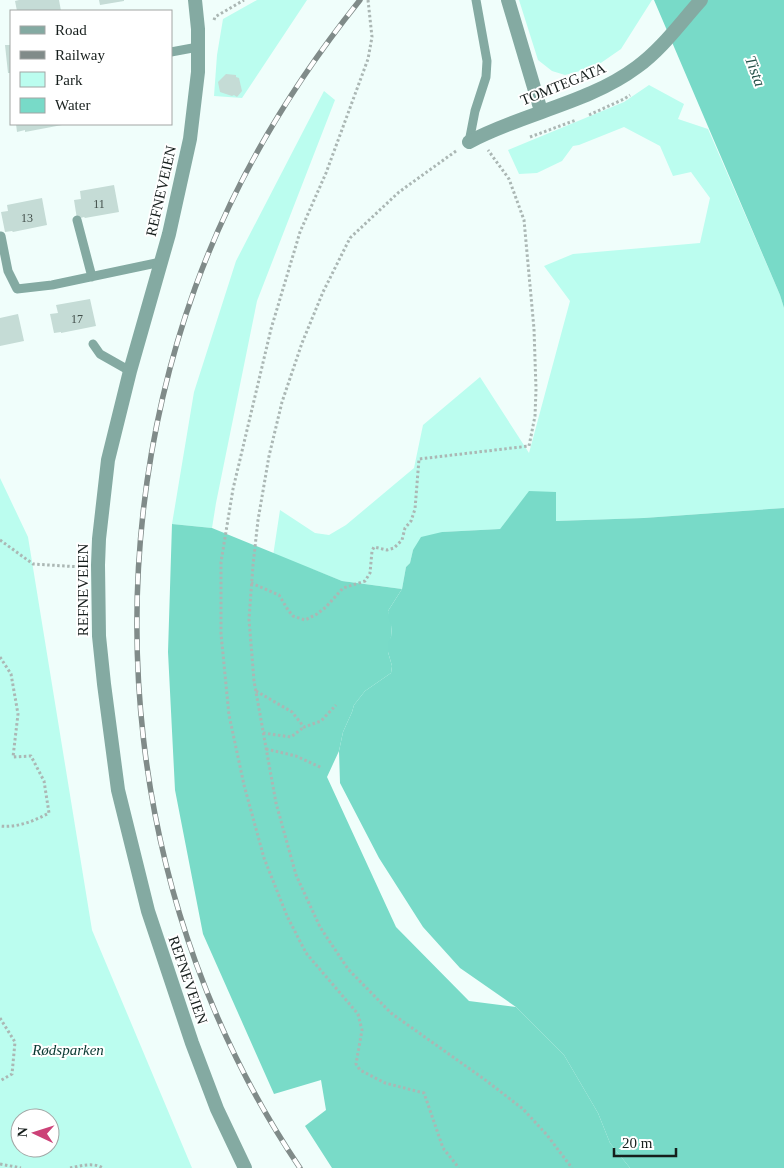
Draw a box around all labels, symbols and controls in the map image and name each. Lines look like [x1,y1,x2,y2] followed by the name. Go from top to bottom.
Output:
[10,10,172,125] legend
[55,22,87,38] text: Road
[55,47,105,63] text: Railway
[742,54,769,89] water label: Tista
[518,60,608,108] street label: TOMTEGATA
[55,72,83,88] text: Park
[55,97,90,113] text: Water
[143,144,179,238] street label: REFNEVEIEN
[93,197,105,211] house number: 11
[21,211,33,225] house number: 13
[71,312,83,326] house number: 17
[75,544,91,636] street label: REFNEVEIEN
[165,934,211,1026] street label: REFNEVEIEN
[31,1042,104,1058] park label: Rødsparken
[10,1108,60,1158] north arrow
[614,1126,676,1158] scale bar
[15,1127,30,1138] text: N
[622,1135,653,1151] text: 20 m

